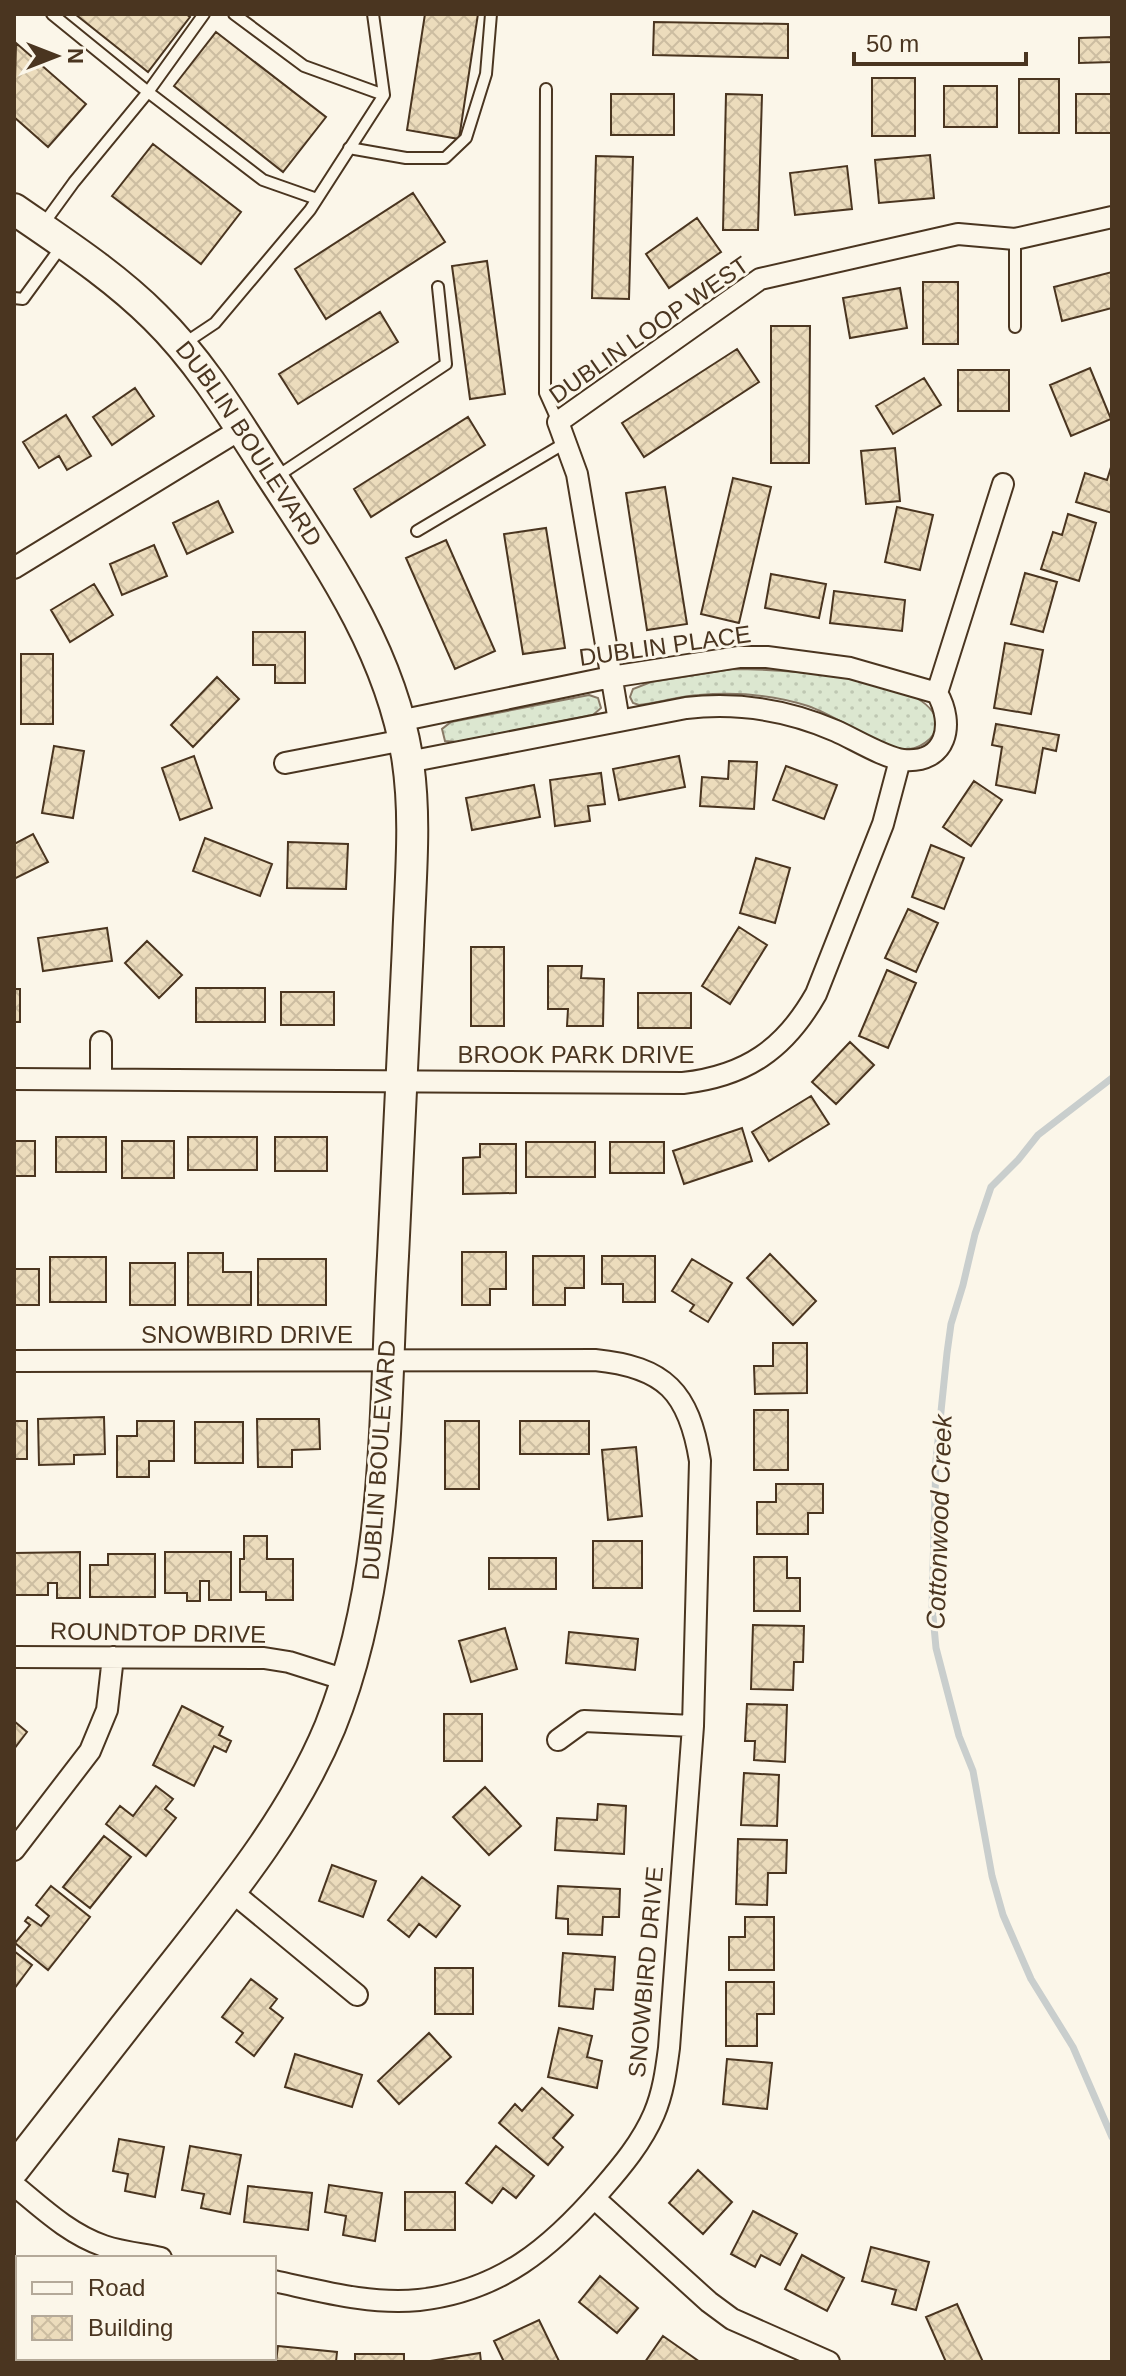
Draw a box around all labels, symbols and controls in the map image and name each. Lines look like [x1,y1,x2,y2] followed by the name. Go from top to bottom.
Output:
[16,16,96,96] north arrow
[854,16,1026,66] scale bar
[866,30,919,57] text: 50 m
[63,48,88,64] text: N
[544,250,754,409] street label: DUBLIN LOOP WEST
[171,336,328,551] street label: DUBLIN BOULEVARD
[577,620,753,671] street label: DUBLIN PLACE
[458,1041,694,1068] street label: BROOK PARK DRIVE
[141,1321,353,1348] street label: SNOWBIRD DRIVE
[357,1339,400,1581] street label: DUBLIN BOULEVARD
[920,1412,958,1630] water label: Cottonwood Creek
[50,1617,266,1648] street label: ROUNDTOP DRIVE
[623,1865,668,2079] street label: SNOWBIRD DRIVE
[16,2256,276,2360] legend
[88,2274,145,2301] text: Road
[88,2314,173,2341] text: Building

